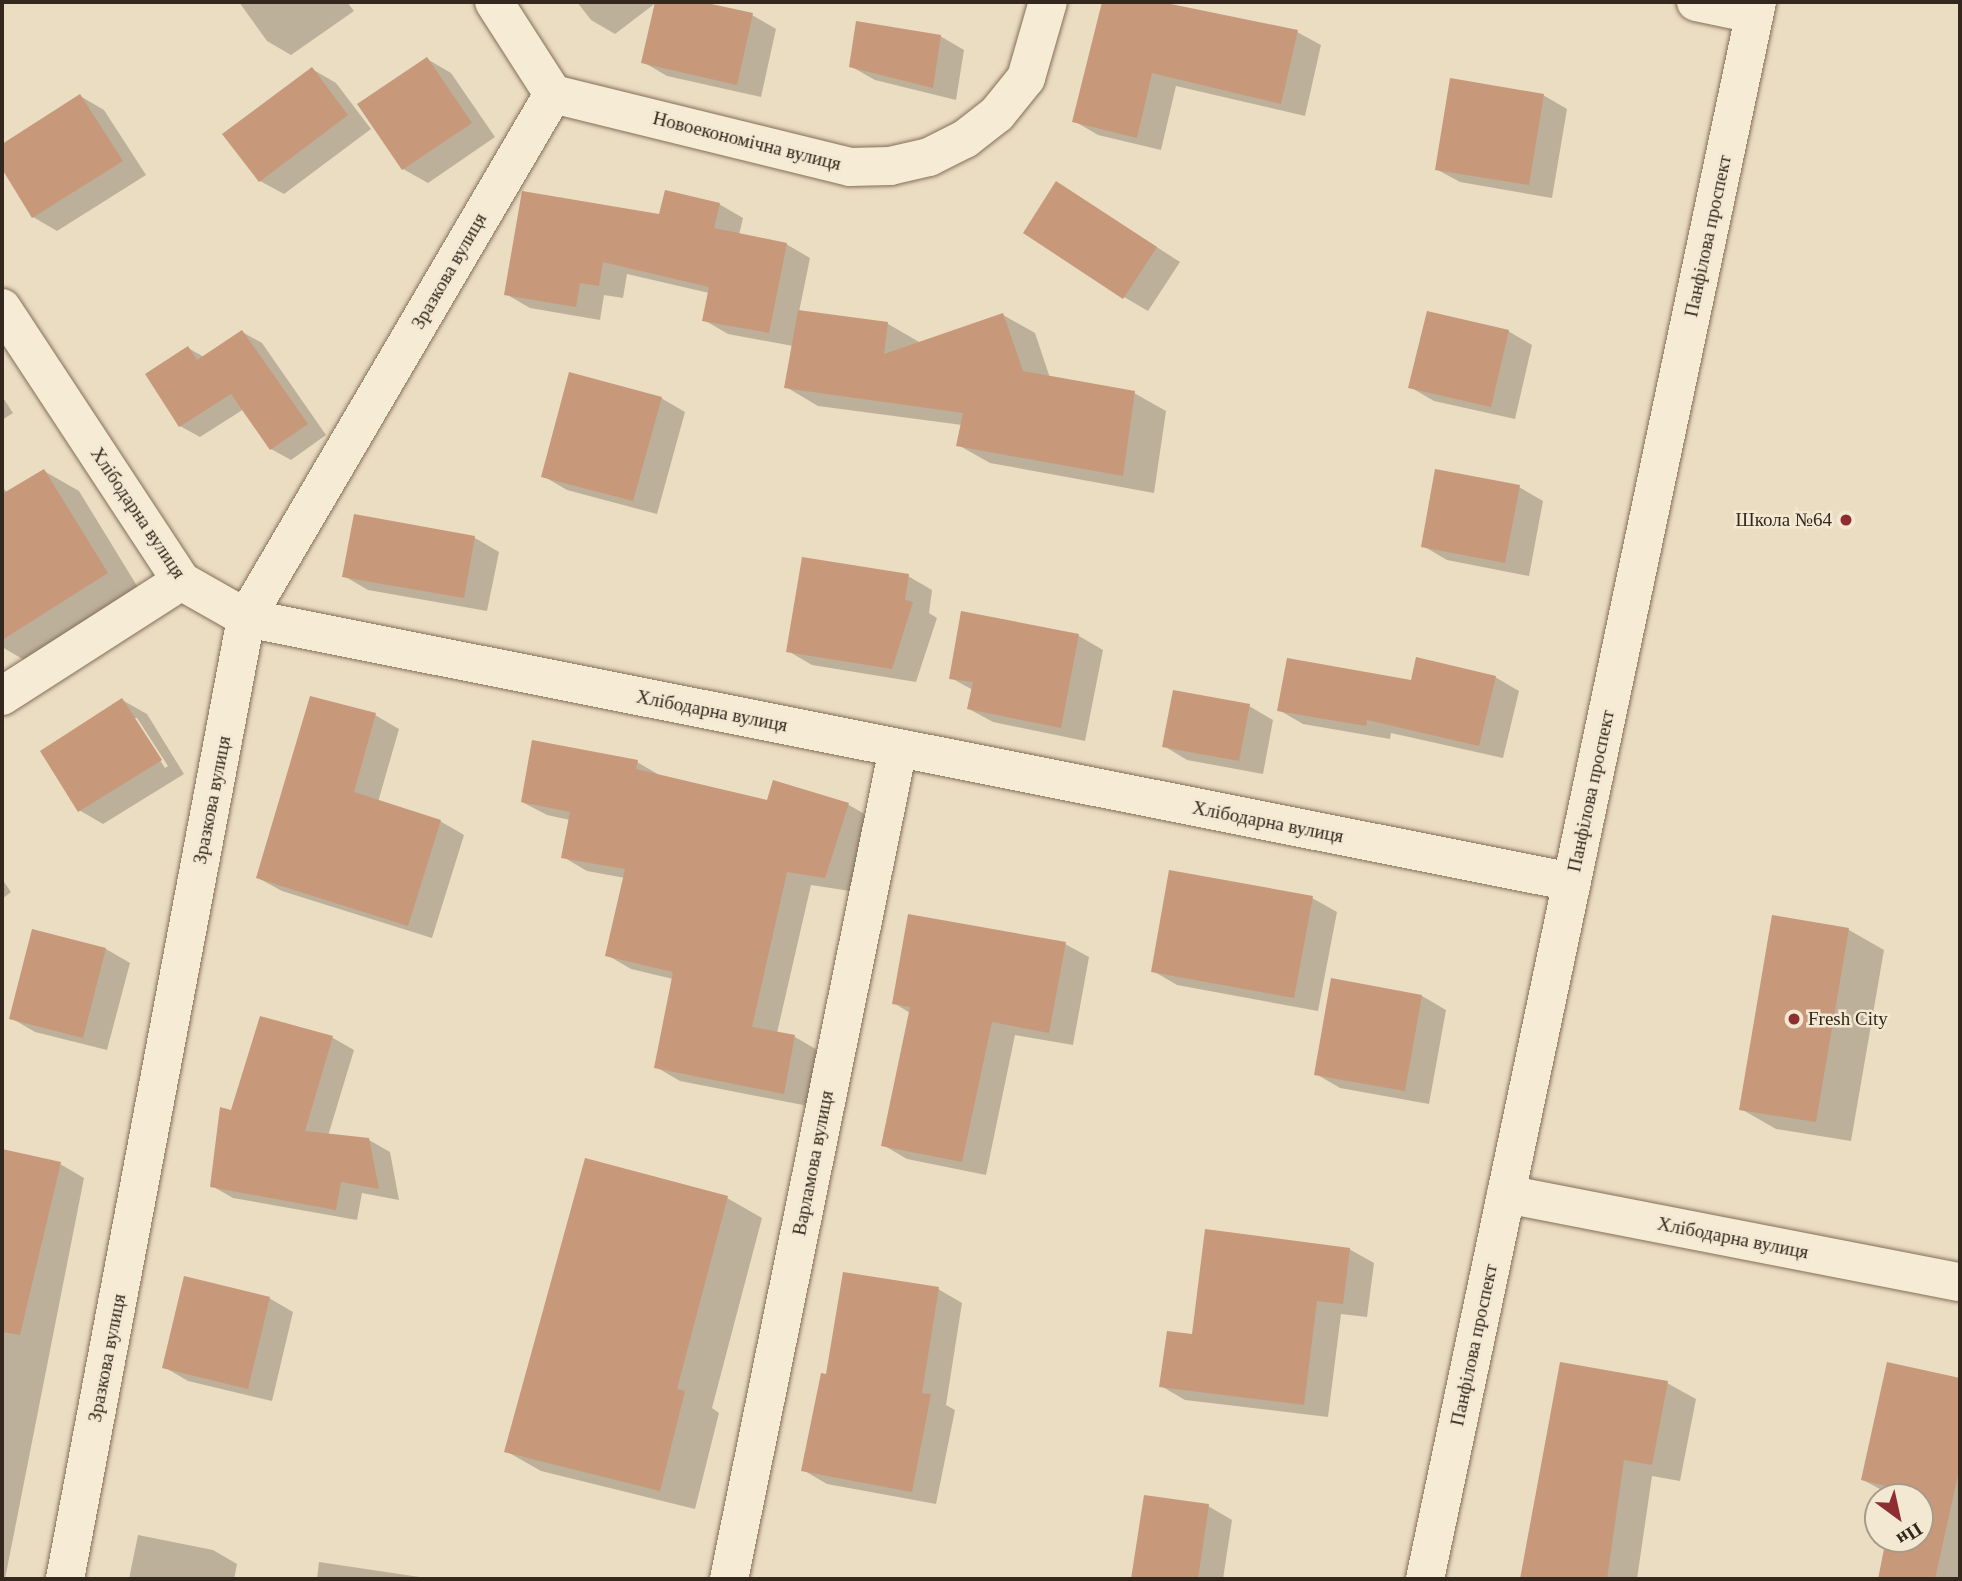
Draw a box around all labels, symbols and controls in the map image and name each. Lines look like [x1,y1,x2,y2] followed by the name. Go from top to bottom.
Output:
[651,107,843,175] street label: Новоекономічна вулиця
[1680,153,1736,319] street label: Панфілова проспект
[407,209,491,333] street label: Зразкова вулиця
[86,443,190,583] street label: Хлібодарна вулиця
[1736,509,1832,531] place label: Школа №64
[1838,512,1854,528] marker: Школа №64
[634,685,790,737] street label: Хлібодарна вулиця
[1563,708,1619,874] street label: Панфілова проспект
[188,734,236,866] street label: Зразкова вулиця
[1190,796,1346,848] street label: Хлібодарна вулиця
[1808,1008,1888,1030] place label: Fresh City
[1786,1011,1802,1027] marker: Fresh City
[788,1089,838,1237] street label: Варламова вулиця
[1655,1212,1811,1264] street label: Хлібодарна вулиця
[1446,1262,1502,1428] street label: Панфілова проспект
[83,1292,131,1424] street label: Зразкова вулиця
[1864,1483,1934,1553] north arrow
[1893,1519,1926,1550] text: Пн

